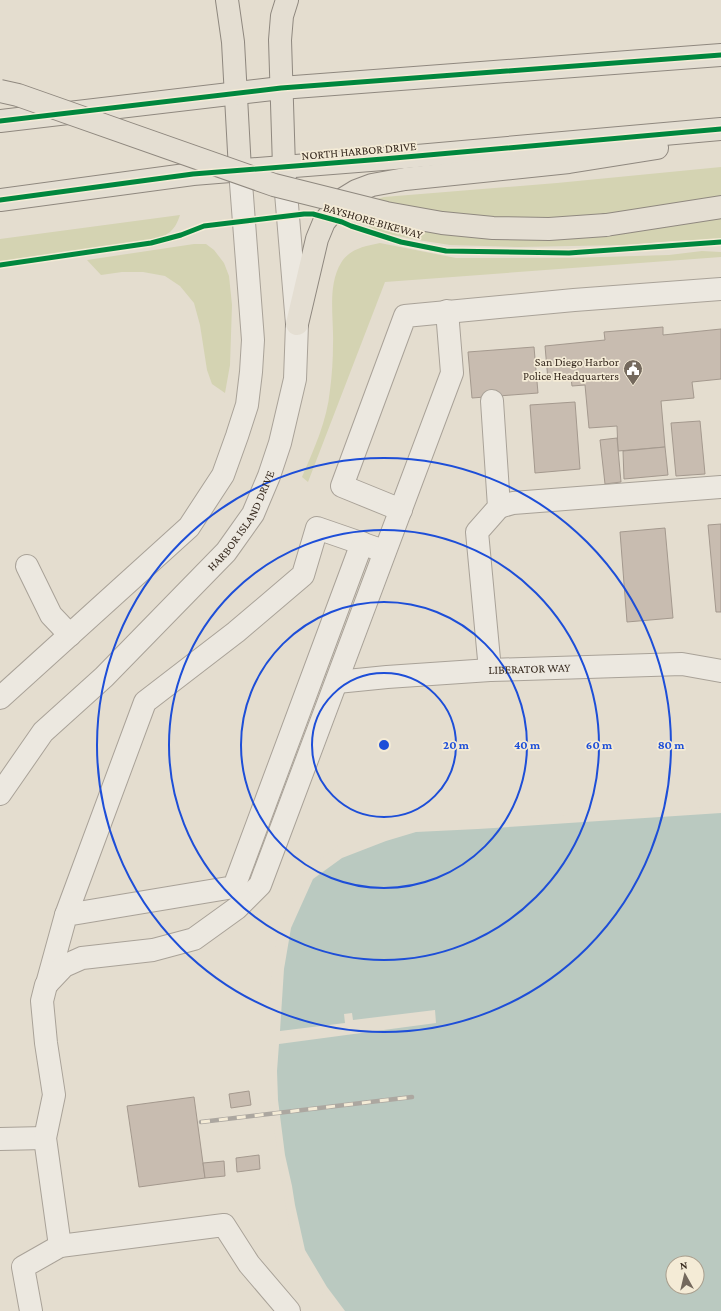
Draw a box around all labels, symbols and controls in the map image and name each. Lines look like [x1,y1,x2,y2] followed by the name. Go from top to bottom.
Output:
[301,139,418,163] street label: NORTH HARBOR DRIVE
[322,200,425,242] street label: BAYSHORE BIKEWAY
[523,355,620,383] place label: San Diego Harbor Police Headquarters
[622,358,644,386] public building icon: San Diego Harbor Police Headquarters
[204,468,277,574] street label: HARBOR ISLAND DRIVE
[488,660,571,677] street label: LIBERATOR WAY
[377,738,391,752] centre of rings
[443,738,470,752] text: 20 m
[514,738,541,752] text: 40 m
[586,738,613,752] text: 60 m
[658,738,685,752] text: 80 m
[665,1255,705,1295] north arrow
[679,1259,689,1272] text: N

